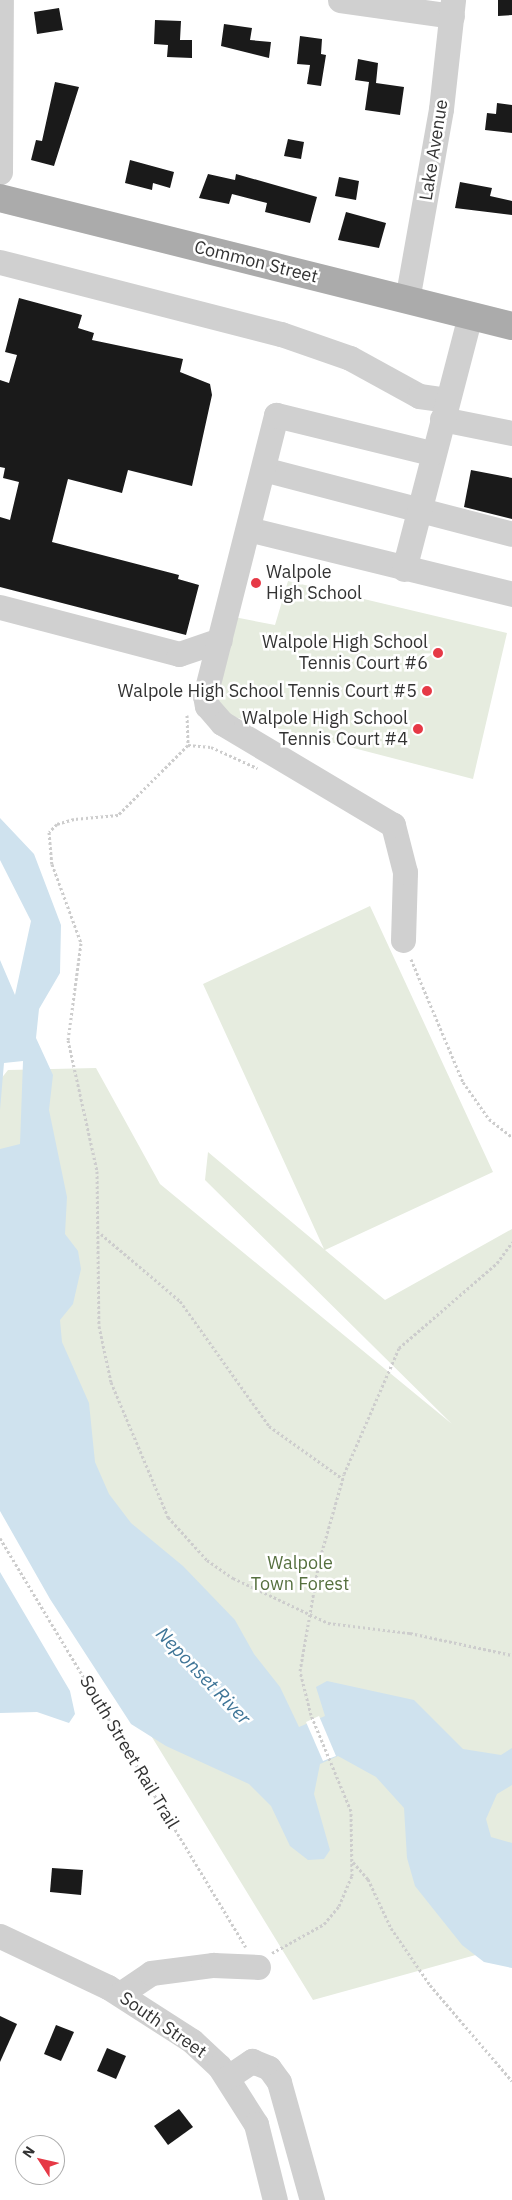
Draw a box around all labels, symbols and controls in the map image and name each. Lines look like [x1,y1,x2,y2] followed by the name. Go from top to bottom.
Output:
[415,98,453,202] street label: Lake Avenue
[192,236,320,288] street label: Common Street
[266,562,362,604] place label: Walpole High School
[250,577,262,589] marker: Walpole High School
[262,632,428,674] place label: Walpole High School Tennis Court #6
[432,647,444,659] marker: Walpole High School Tennis Court #6
[118,680,417,702] place label: Walpole High School Tennis Court #5
[421,685,433,697] marker: Walpole High School Tennis Court #5
[242,708,408,751] place label: Walpole High School Tennis Court #4
[412,723,424,735] marker: Walpole High School Tennis Court #4
[251,1553,349,1596] park label: Walpole Town Forest
[151,1623,255,1729] water label: Neponset River
[75,1672,183,1832] street label: South Street Rail Trail
[115,1987,211,2063] street label: South Street
[15,2135,65,2185] north arrow
[18,2143,39,2161] text: N

